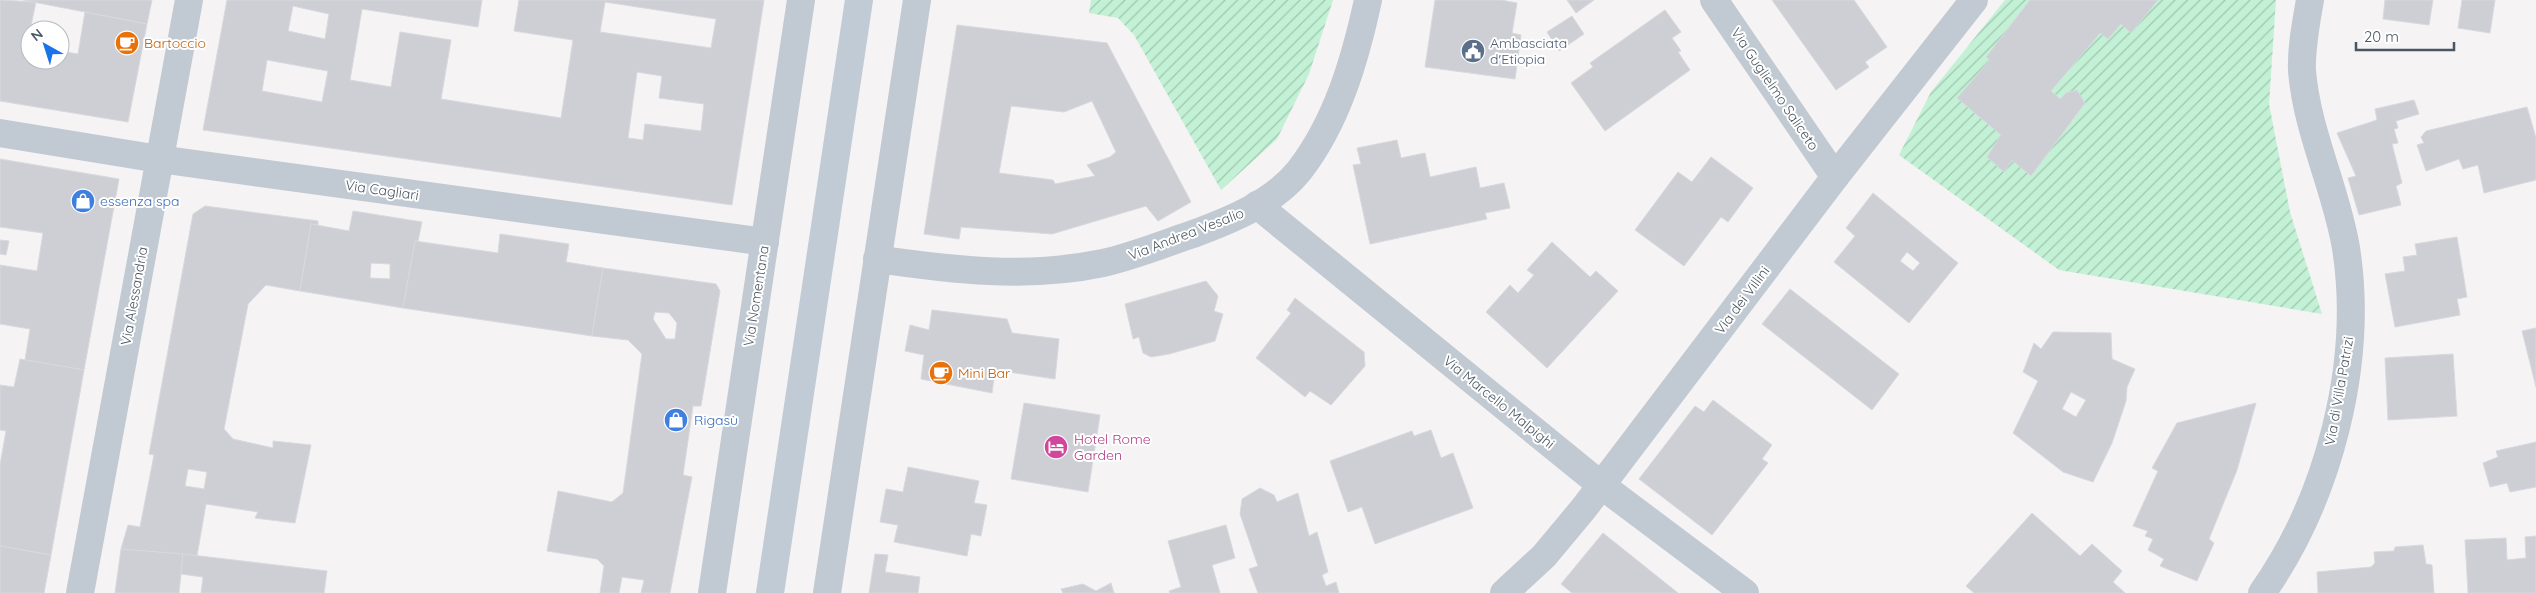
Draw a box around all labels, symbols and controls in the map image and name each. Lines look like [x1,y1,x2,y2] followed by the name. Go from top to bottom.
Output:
[20,20,70,70] north arrow
[2356,20,2454,52] scale bar
[1727,24,1823,154] street label: Via Guglielmo Saliceto
[27,25,46,45] text: N
[2364,27,2399,46] text: 20 m
[114,30,140,56] cafe icon: Bartoccio
[144,34,206,52] place label: Bartoccio
[1490,34,1567,68] place label: Ambasciata d'Etiopia
[1460,38,1486,64] public building icon: Ambasciata d'Etiopia
[344,176,420,204] street label: Via Cagliari
[70,188,96,214] shop icon: essenza spa
[100,192,180,210] place label: essenza spa
[1126,204,1246,264] street label: Via Andrea Vesalio
[739,244,773,348] street label: Via Nomentana
[116,245,152,347] street label: Via Alessandria
[1711,262,1773,338] street label: Via dei Villini
[2321,335,2357,447] street label: Via di Villa Patrizi
[1440,352,1558,452] street label: Via Marcello Malpighi
[928,360,954,386] cafe icon: Mini Bar
[958,364,1011,382] place label: Mini Bar
[663,407,689,433] shop icon: Rigasù
[694,411,738,429] place label: Rigasù
[1074,430,1151,464] place label: Hotel Rome Garden
[1043,434,1069,460] hotel icon: Hotel Rome Garden

